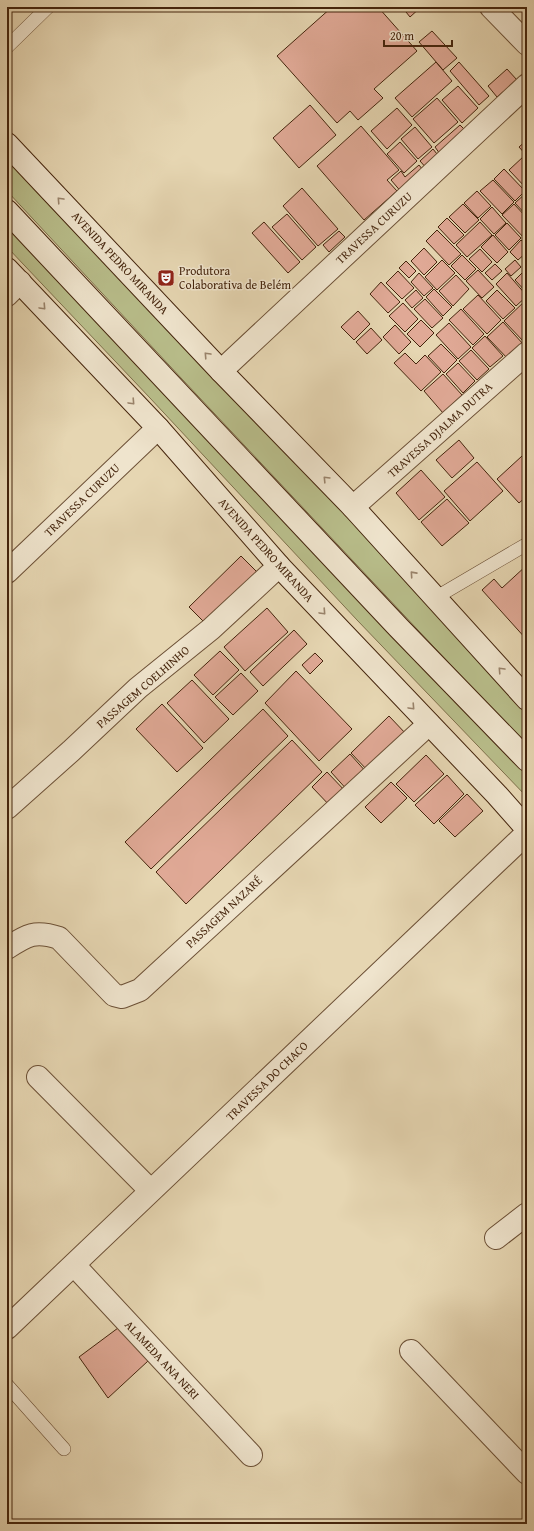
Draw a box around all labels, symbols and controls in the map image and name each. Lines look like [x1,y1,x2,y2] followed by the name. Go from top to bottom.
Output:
[384,22,452,48] scale bar
[390,27,414,44] text: 20 m
[332,188,416,268] street label: TRAVESSA CURUZU
[57,197,64,205] one-way arrow
[68,207,173,318] street label: AVENIDA PEDRO MIRANDA
[179,262,291,293] place label: Produtora Colaborativa de Belém
[156,268,176,288] theatre icon: Produtora Colaborativa de Belém
[39,302,46,310] one-way arrow
[204,352,211,360] one-way arrow
[384,377,496,481] street label: TRAVESSA DJALMA DUTRA
[128,397,135,405] one-way arrow
[40,459,123,540] street label: TRAVESSA CURUZU
[323,476,331,484] one-way arrow
[215,494,318,606] street label: AVENIDA PEDRO MIRANDA
[410,571,418,579] one-way arrow
[318,607,326,615] one-way arrow
[93,642,193,732] street label: PASSAGEM COELHINHO
[498,667,505,675] one-way arrow
[407,702,415,710] one-way arrow
[182,872,266,952] street label: PASSAGEM NAZARÉ
[222,1037,311,1124] street label: TRAVESSA DO CHACO
[121,1316,204,1403] street label: ALAMEDA ANA NERI

